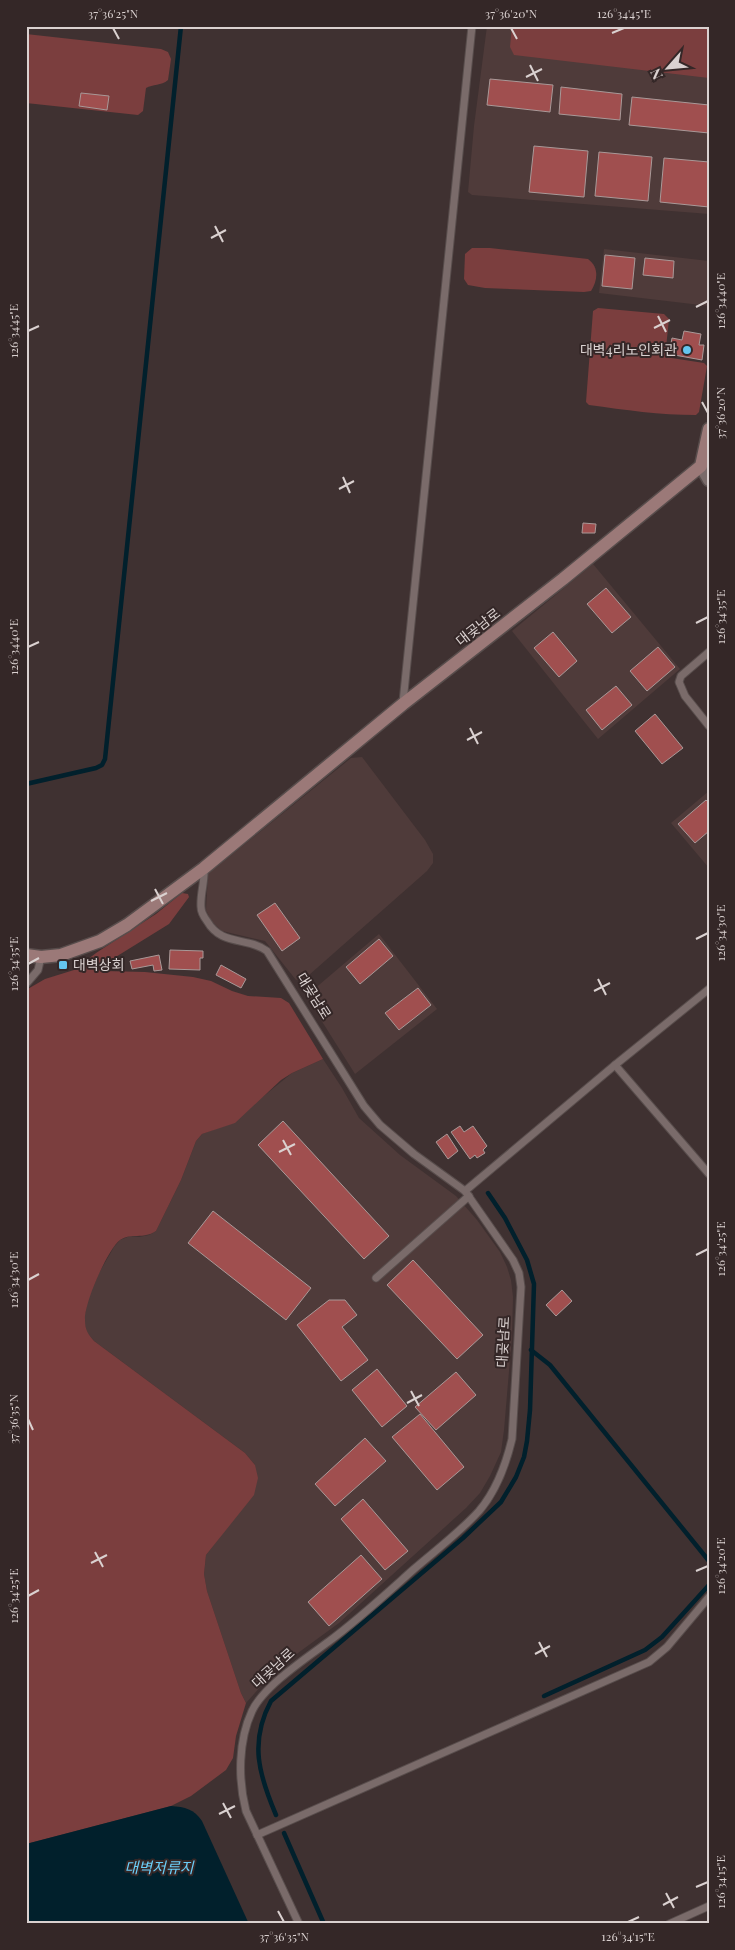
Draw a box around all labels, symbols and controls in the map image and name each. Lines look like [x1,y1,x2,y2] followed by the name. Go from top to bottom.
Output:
[88,5,139,21] text: 37°36'25"N
[485,5,538,21] text: 37°36'20"N
[597,5,651,21] text: 126°34'45"E
[642,42,692,92] north arrow
[645,65,667,83] text: N
[712,273,728,329] text: 126°34'40"E
[5,304,21,358] text: 126°34'45"E
[580,340,677,359] place label: 대벽4리노인회관
[681,344,693,356] marker: 대벽4리노인회관
[712,386,728,439] text: 37°36'20"N
[712,590,728,644] text: 126°34'35"E
[452,603,504,650] street label: 대곶남로
[5,619,21,675] text: 126°34'40"E
[712,905,728,961] text: 126°34'30"E
[5,937,21,991] text: 126°34'35"E
[73,955,125,974] place label: 대벽상회
[57,959,69,971] marker: 대벽상회
[293,969,336,1023] street label: 대곶남로
[712,1222,728,1276] text: 126°34'25"E
[5,1252,21,1308] text: 126°34'30"E
[492,1316,513,1368] street label: 대곶남로
[5,1393,21,1444] text: 37°36'35"N
[712,1538,728,1594] text: 126°34'20"E
[5,1569,21,1623] text: 126°34'25"E
[247,1643,298,1692] street label: 대곶남로
[712,1855,728,1909] text: 126°34'15"E
[124,1857,195,1877] water label: 대벽저류지
[259,1928,310,1944] text: 37°36'35"N
[601,1928,655,1944] text: 126°34'15"E

